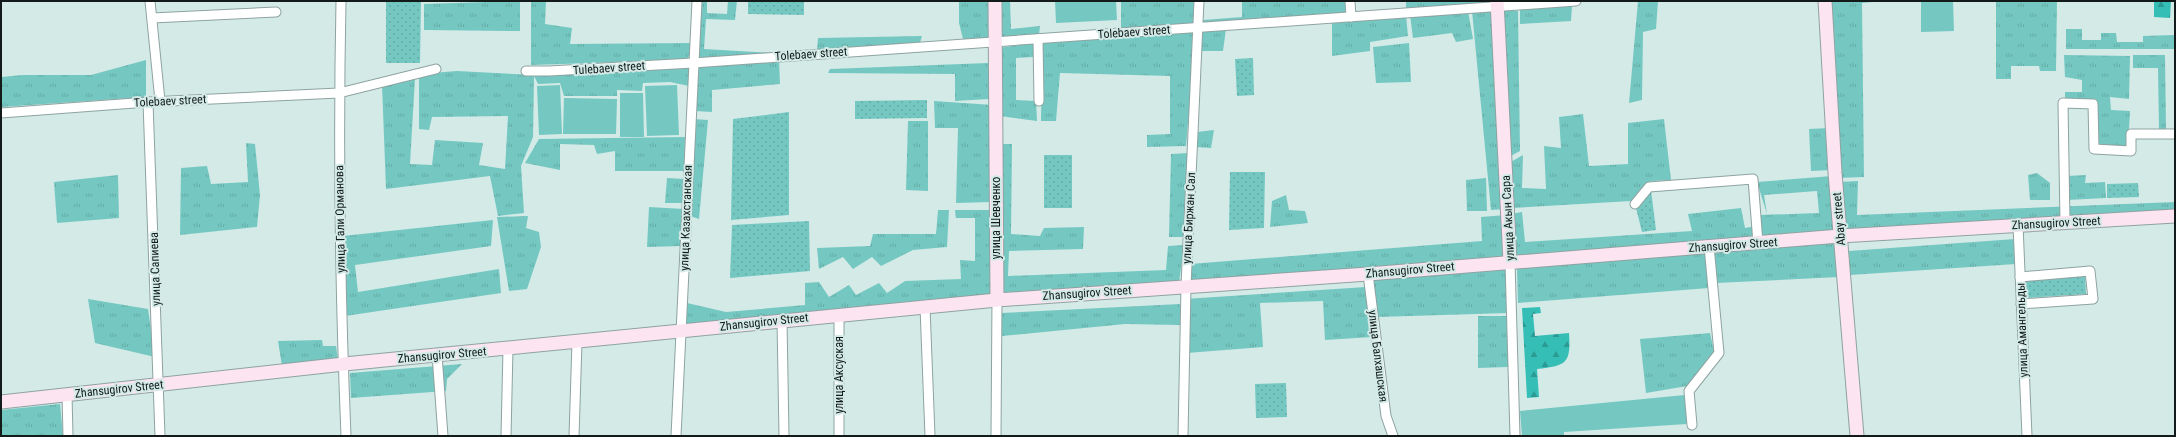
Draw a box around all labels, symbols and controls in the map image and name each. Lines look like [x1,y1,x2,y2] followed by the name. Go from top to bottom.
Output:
[1097,22,1171,42] street label: Tolebaev street
[774,44,848,64] street label: Tolebaev street
[572,58,646,78] street label: Tulebaev street
[133,92,207,110] street label: Tolebaev street
[332,165,348,273] street label: улица Гали Орманова
[677,165,695,271] street label: улица Казахстанская
[1180,172,1198,264] street label: улица Биржан Сал
[1499,175,1517,261] street label: улица Акын Сара
[989,177,1003,259] street label: улица Шевченко
[1830,191,1848,246] street label: Abay street
[2011,214,2101,232] street label: Zhansugirov Street
[147,232,163,306] street label: улица Сапиева
[1688,235,1778,255] street label: Zhansugirov Street
[1365,259,1455,281] street label: Zhansugirov Street
[2013,282,2031,378] street label: улица Амангельды
[1042,283,1132,303] street label: Zhansugirov Street
[1365,309,1391,403] street label: улица Балхашская
[719,310,809,334] street label: Zhansugirov Street
[832,336,846,414] street label: улица Аксуская
[397,344,487,366] street label: Zhansugirov Street
[74,377,164,401] street label: Zhansugirov Street

